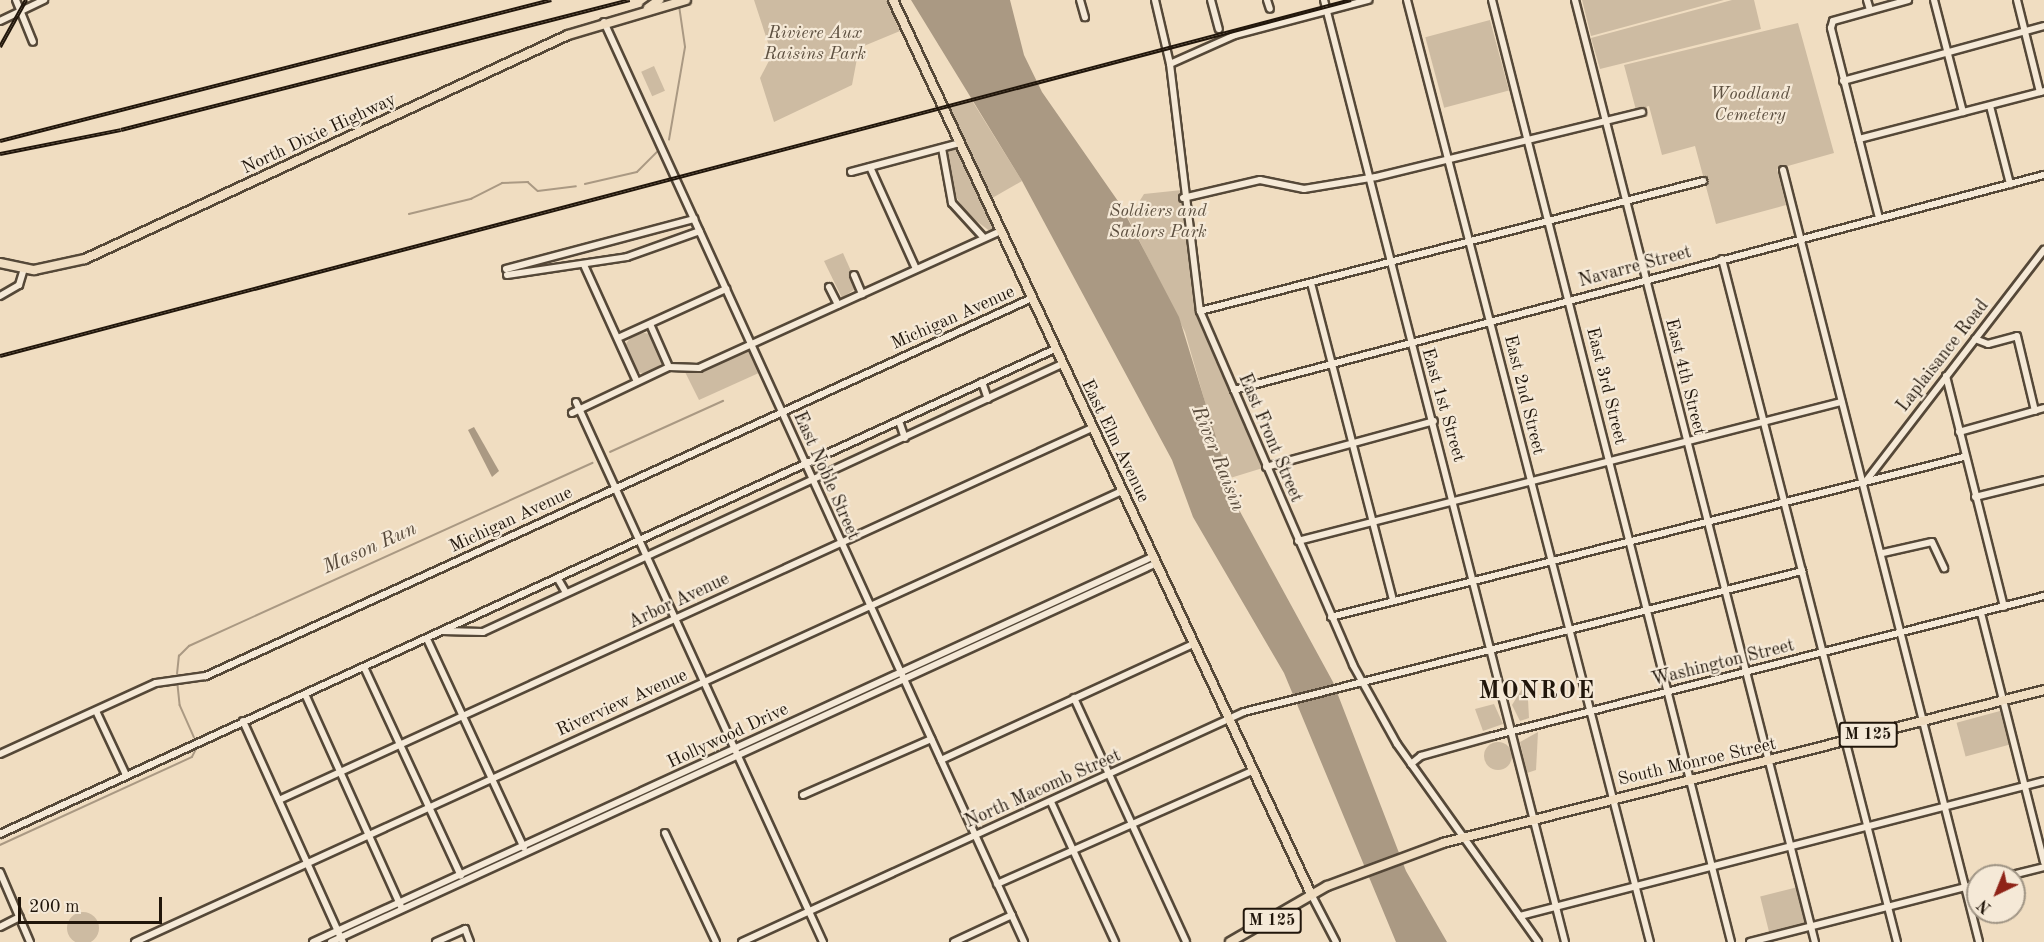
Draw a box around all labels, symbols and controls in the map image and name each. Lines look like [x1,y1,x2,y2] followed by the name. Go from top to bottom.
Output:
[764,23,866,66] park label: Riviere Aux Raisins Park
[1710,84,1790,127] park label: Woodland Cemetery
[238,89,400,179] street label: North Dixie Highway
[1109,201,1207,244] park label: Soldiers and Sailors Park
[1576,242,1694,292] street label: Navarre Street
[888,281,1018,355] street label: Michigan Avenue
[1892,296,1994,416] street label: Laplaisance Road
[1660,316,1710,438] street label: East 4th Street
[1581,325,1631,447] street label: East 3rd Street
[1499,333,1549,457] street label: East 2nd Street
[1416,345,1470,465] street label: East 1st Street
[1233,370,1307,506] street label: East Front Street
[1076,376,1154,506] street label: East Elm Avenue
[1185,403,1249,515] water label: River Raisin
[788,408,864,544] street label: East Noble Street
[446,482,576,558] street label: Michigan Avenue
[319,518,421,580] water label: Mason Run
[625,568,733,634] street label: Arbor Avenue
[1649,635,1797,691] street label: Washington Street
[553,664,691,742] street label: Riverview Avenue
[1479,679,1595,707] district label: MONROE
[664,699,792,773] street label: Hollywood Drive
[1838,722,1898,748] road number: M 125
[1616,733,1778,791] street label: South Monroe Street
[962,745,1124,833] street label: North Macomb Street
[1966,864,2026,924] north arrow
[21,885,165,923] scale bar
[1975,896,1995,916] text: N
[29,898,80,916] text: 200 m
[1242,908,1302,934] road number: M 125

